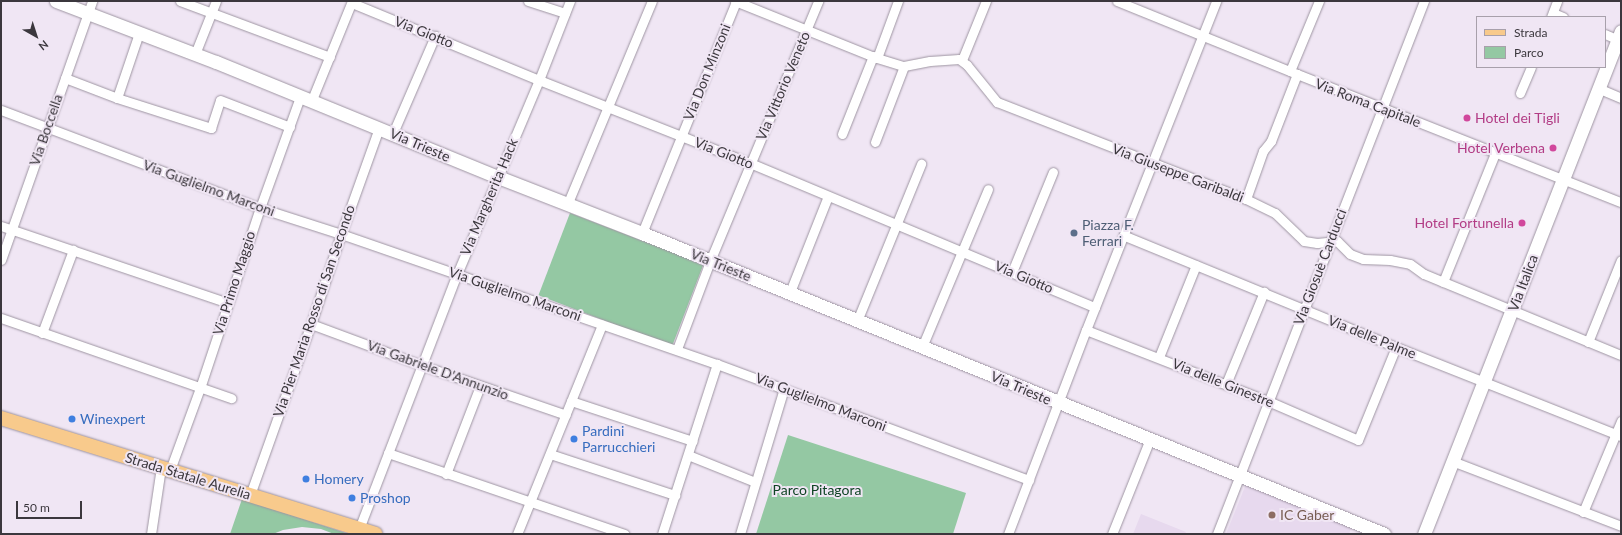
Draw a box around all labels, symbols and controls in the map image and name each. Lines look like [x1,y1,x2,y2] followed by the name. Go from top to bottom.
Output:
[392,13,456,51] street label: Via Giotto
[16,16,56,56] north arrow
[1476,16,1606,68] legend
[680,21,734,123] street label: Via Don Minzoni
[1514,25,1547,40] text: Strada
[752,29,814,143] street label: Via Vittorio Veneto
[36,38,51,53] text: N
[1514,45,1544,60] text: Parco
[1313,75,1423,131] street label: Via Roma Capitale
[26,92,66,168] street label: Via Boccella
[1475,110,1560,126] place label: Hotel dei Tigli
[1462,113,1472,123] marker: Hotel dei Tigli
[387,125,453,165] street label: Via Trieste
[692,134,756,172] street label: Via Giotto
[457,136,521,258] street label: Via Margherita Hack
[1110,140,1246,206] street label: Via Giuseppe Garibaldi
[1457,140,1545,156] place label: Hotel Verbena
[1548,143,1558,153] marker: Hotel Verbena
[141,156,277,220] street label: Via Guglielmo Marconi
[270,203,358,419] street label: Via Pier Maria Rosso di San Secondo
[1290,207,1350,327] street label: Via Giosuè Carducci
[1415,215,1514,231] place label: Hotel Fortunella
[1082,217,1134,250] place label: Piazza F. Ferrari
[1517,218,1527,228] marker: Hotel Fortunella
[1069,228,1079,238] marker: Piazza F. Ferrari
[209,229,259,337] street label: Via Primo Maggio
[688,245,754,285] street label: Via Trieste
[1505,252,1541,314] street label: Via Italica
[992,257,1056,297] street label: Via Giotto
[446,263,584,325] street label: Via Guglielmo Marconi
[1325,312,1419,362] street label: Via delle Palme
[365,337,511,403] street label: Via Gabriele D'Annunzio
[1170,355,1276,411] street label: Via delle Ginestre
[988,368,1054,408] street label: Via Trieste
[753,369,889,435] street label: Via Guglielmo Marconi
[80,411,145,427] place label: Winexpert
[67,414,77,424] marker: Winexpert
[582,423,655,456] place label: Pardini Parrucchieri
[569,434,579,444] marker: Pardini Parrucchieri
[123,449,253,503] street label: Strada Statale Aurelia
[314,471,364,487] place label: Homery
[301,474,311,484] marker: Homery
[773,482,861,498] park label: Parco Pitagora
[360,490,411,506] place label: Proshop
[18,493,84,519] scale bar
[347,493,357,503] marker: Proshop
[23,500,50,515] text: 50 m
[1280,507,1334,523] place label: IC Gaber
[1267,510,1277,520] marker: IC Gaber

